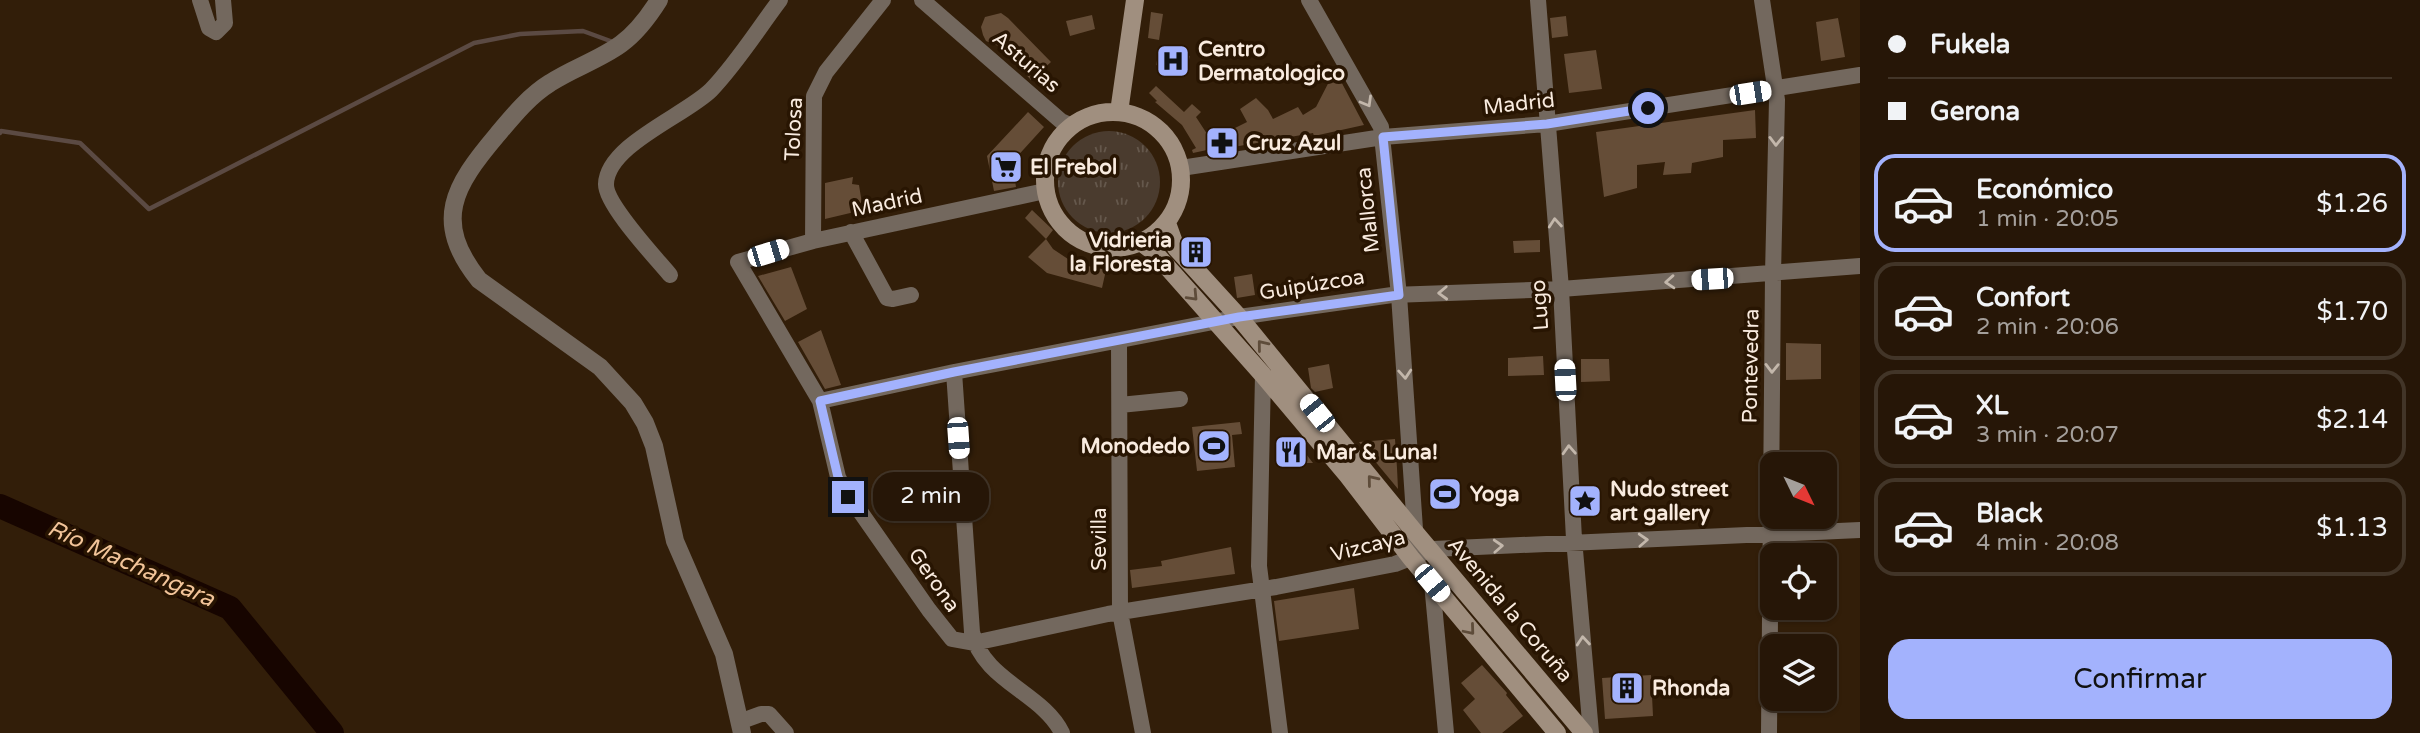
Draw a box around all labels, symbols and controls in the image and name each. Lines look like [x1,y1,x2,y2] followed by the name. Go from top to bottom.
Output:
[987,26,1065,98] street label: Asturias
[1930,29,2010,60] text: Fukela
[1198,37,1345,86] place label: Centro Dermatologico
[1154,42,1192,80] hospital icon: Centro Dermatologico
[1728,79,1773,107] car
[1482,88,1556,120] street label: Madrid
[1632,92,1664,124] route start
[1359,95,1372,107] one-way arrow
[780,96,808,162] street label: Tolosa
[1930,96,2020,127] text: Gerona
[1203,124,1241,162] pharmacy icon: Cruz Azul
[1246,131,1341,156] place label: Cruz Azul
[1768,135,1783,146] one-way arrow
[987,148,1025,186] supermarket icon: El Frebol
[1030,155,1117,180] place label: El Frebol
[1351,166,1385,254] street label: Mallorca
[1892,172,1955,235] icon: car
[1976,174,2113,205] text: Económico
[849,183,925,223] street label: Madrid
[2316,188,2388,219] text: $1.26
[1976,205,2119,233] text: 1 min · 20:05
[1548,218,1563,229] one-way arrow
[1069,228,1172,277] place label: Vidrieria la Floresta
[1177,233,1215,271] building icon: Vidrieria la Floresta
[745,237,792,269] car
[1258,264,1366,306] street label: Guipúzcoa
[1691,267,1734,291] car
[1664,274,1675,289] one-way arrow
[1526,279,1554,331] street label: Lugo
[1892,280,1955,343] icon: car
[1976,282,2070,313] text: Confort
[1437,286,1448,301] one-way arrow
[1184,288,1197,301] one-way arrow
[2316,296,2388,327] text: $1.70
[1738,308,1764,424] street label: Pontevedra
[1976,313,2119,341] text: 2 min · 20:06
[1258,341,1270,354] one-way arrow
[1554,358,1577,402] car
[1764,363,1779,374] one-way arrow
[1397,368,1412,379] one-way arrow
[1892,388,1955,451] icon: car
[1296,390,1339,436] car
[1976,390,2008,421] text: XL
[2316,404,2388,435] text: $2.14
[947,416,970,460] car
[1976,421,2119,449] text: 3 min · 20:07
[1195,427,1233,465] sports icon: Monodedo
[1272,433,1310,471] restaurant icon: Mar & Luna!
[1081,434,1190,459] place label: Monodedo
[1316,440,1438,465] place label: Mar & Luna!
[1562,445,1577,456] one-way arrow
[1760,452,1838,528] north arrow
[1760,452,1837,711] map controls
[872,472,988,522] callout: 2 min
[1426,475,1464,513] sports icon: Yoga
[1368,476,1380,489] one-way arrow
[1610,477,1728,526] place label: Nudo street art gallery
[832,481,864,513] route end
[900,482,962,510] text: 2 min
[1470,482,1520,507] place label: Yoga
[1566,482,1604,520] place icon: Nudo street art gallery
[1892,496,1955,559] icon: car
[1976,498,2043,529] text: Black
[1087,507,1112,571] street label: Sevilla
[2316,512,2388,543] text: $1.13
[43,515,220,614] water label: Río Machangara
[1328,525,1408,567] street label: Vizcaya
[1976,529,2119,557] text: 4 min · 20:08
[1638,532,1649,547] one-way arrow
[1442,533,1578,687] street label: Avenida la Coruña
[1492,539,1503,554] one-way arrow
[903,543,965,617] street label: Gerona
[1760,543,1837,620] button: locate
[1411,560,1454,606] car
[1462,622,1475,634] one-way arrow
[1760,634,1837,711] button: layers
[1576,635,1591,646] one-way arrow
[1888,639,2392,719] button: Confirmar
[1608,669,1646,707] building icon: Rhonda
[1652,676,1730,701] place label: Rhonda

